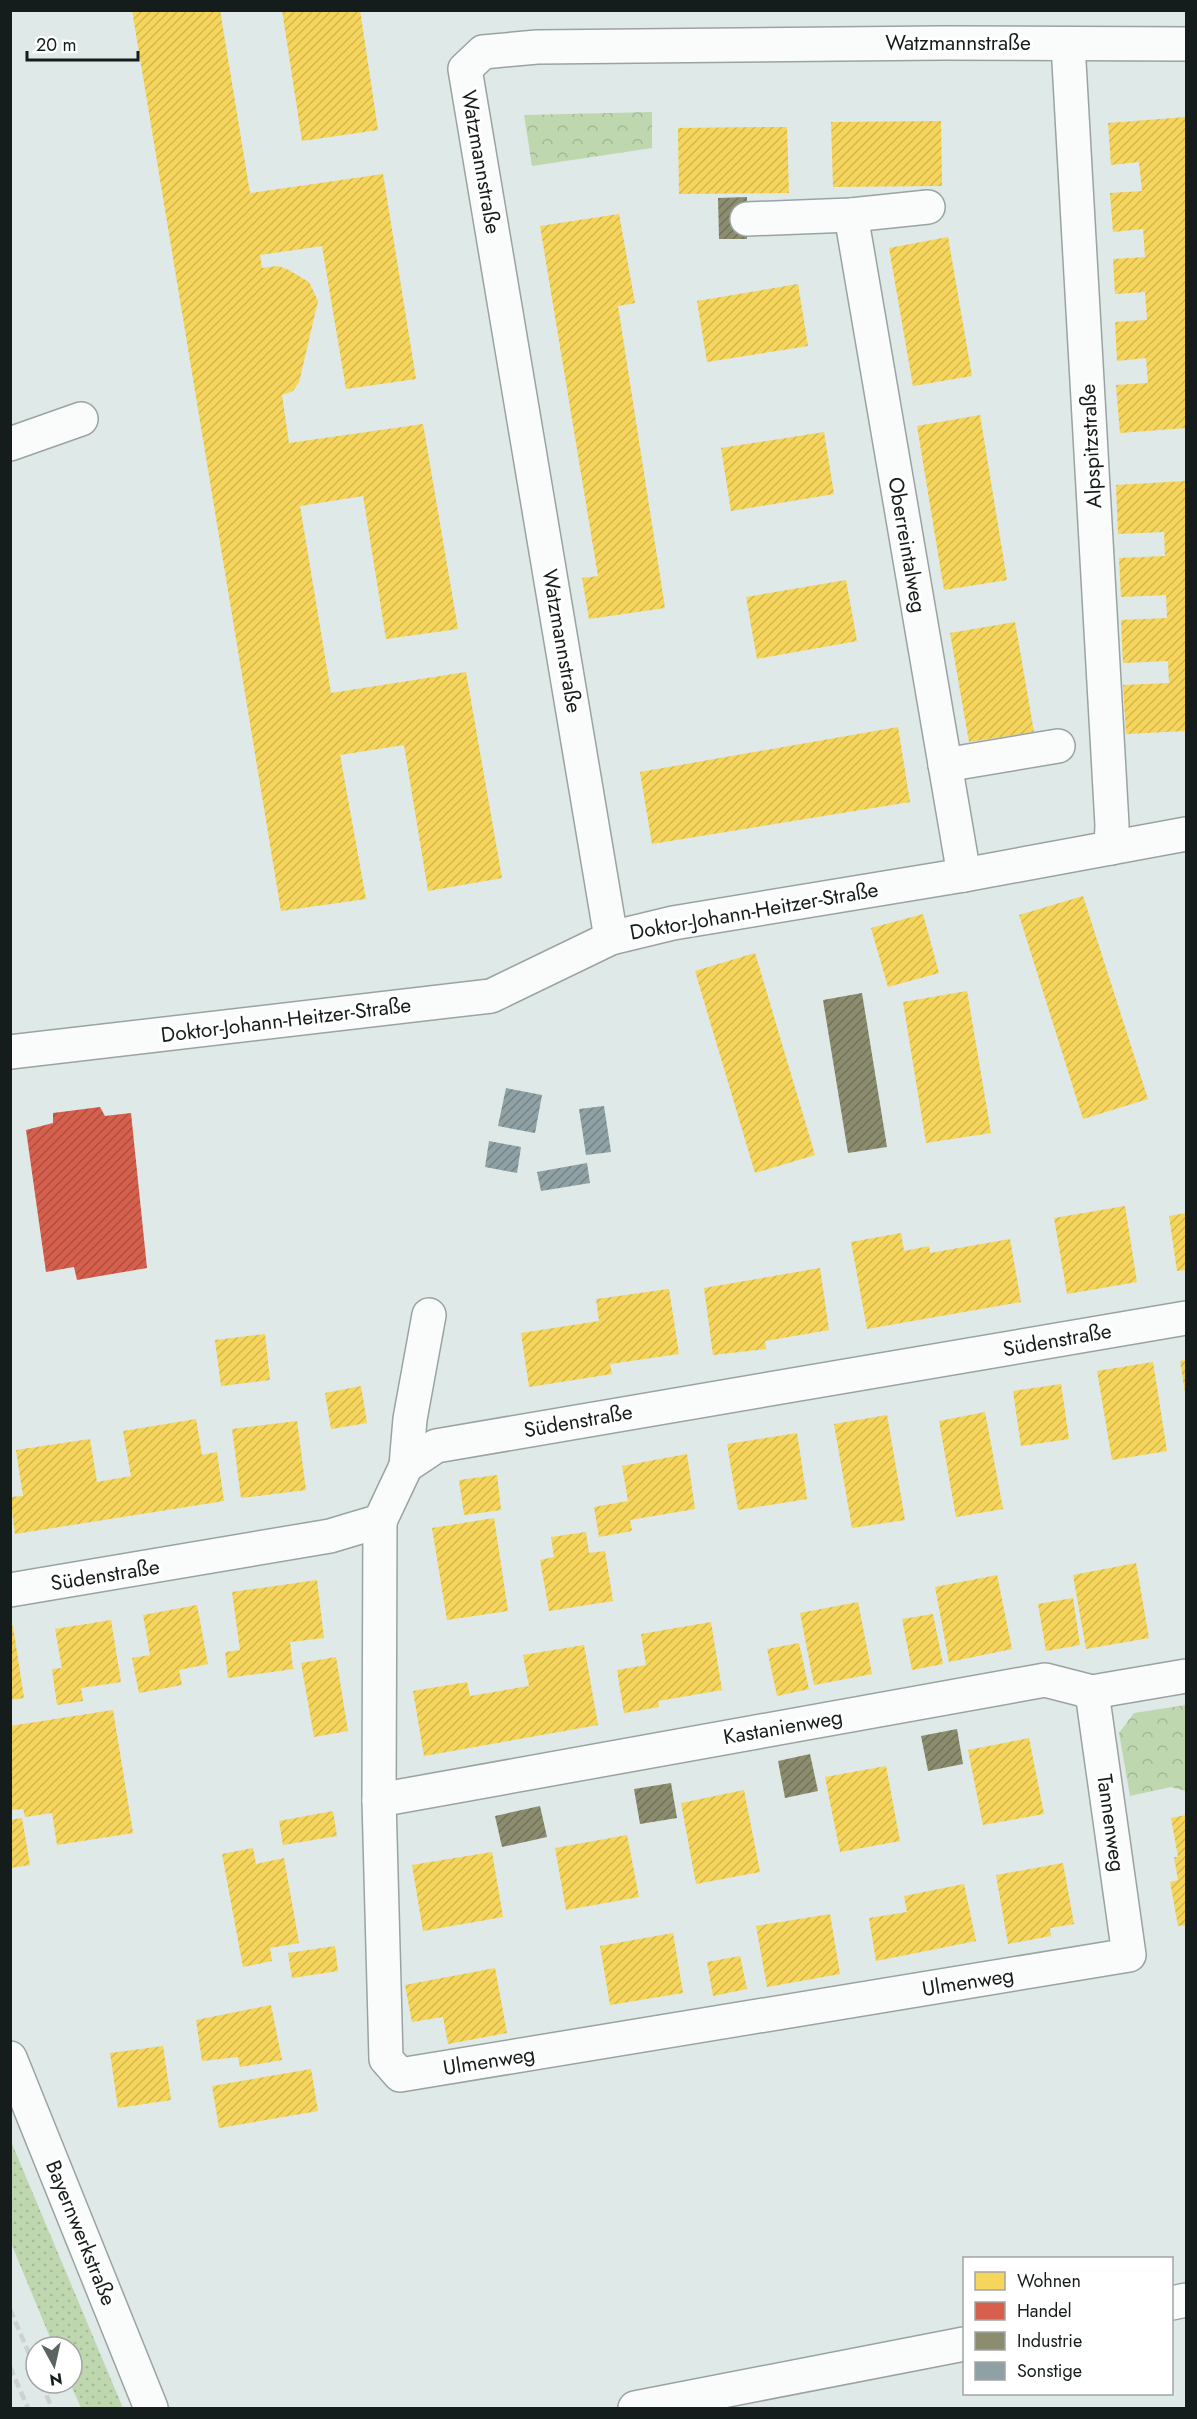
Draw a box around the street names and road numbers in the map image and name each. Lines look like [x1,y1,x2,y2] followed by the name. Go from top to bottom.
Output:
[885,28,1031,58] street label: Watzmannstraße
[454,88,508,236] street label: Watzmannstraße
[1073,383,1109,509] street label: Alpspitzstraße
[880,475,934,615] street label: Oberreintalweg
[535,567,589,715] street label: Watzmannstraße
[627,874,881,948] street label: Doktor-Johann-Heitzer-Straße
[159,990,413,1050] street label: Doktor-Johann-Heitzer-Straße
[1000,1316,1114,1364] street label: Südenstraße
[521,1397,635,1445] street label: Südenstraße
[48,1552,162,1598] street label: Südenstraße
[721,1702,845,1752] street label: Kastanienweg
[1089,1772,1133,1874] street label: Tannenweg
[920,1960,1016,2004] street label: Ulmenweg
[441,2039,537,2083] street label: Ulmenweg
[38,2156,124,2310] street label: Bayernwerkstraße

